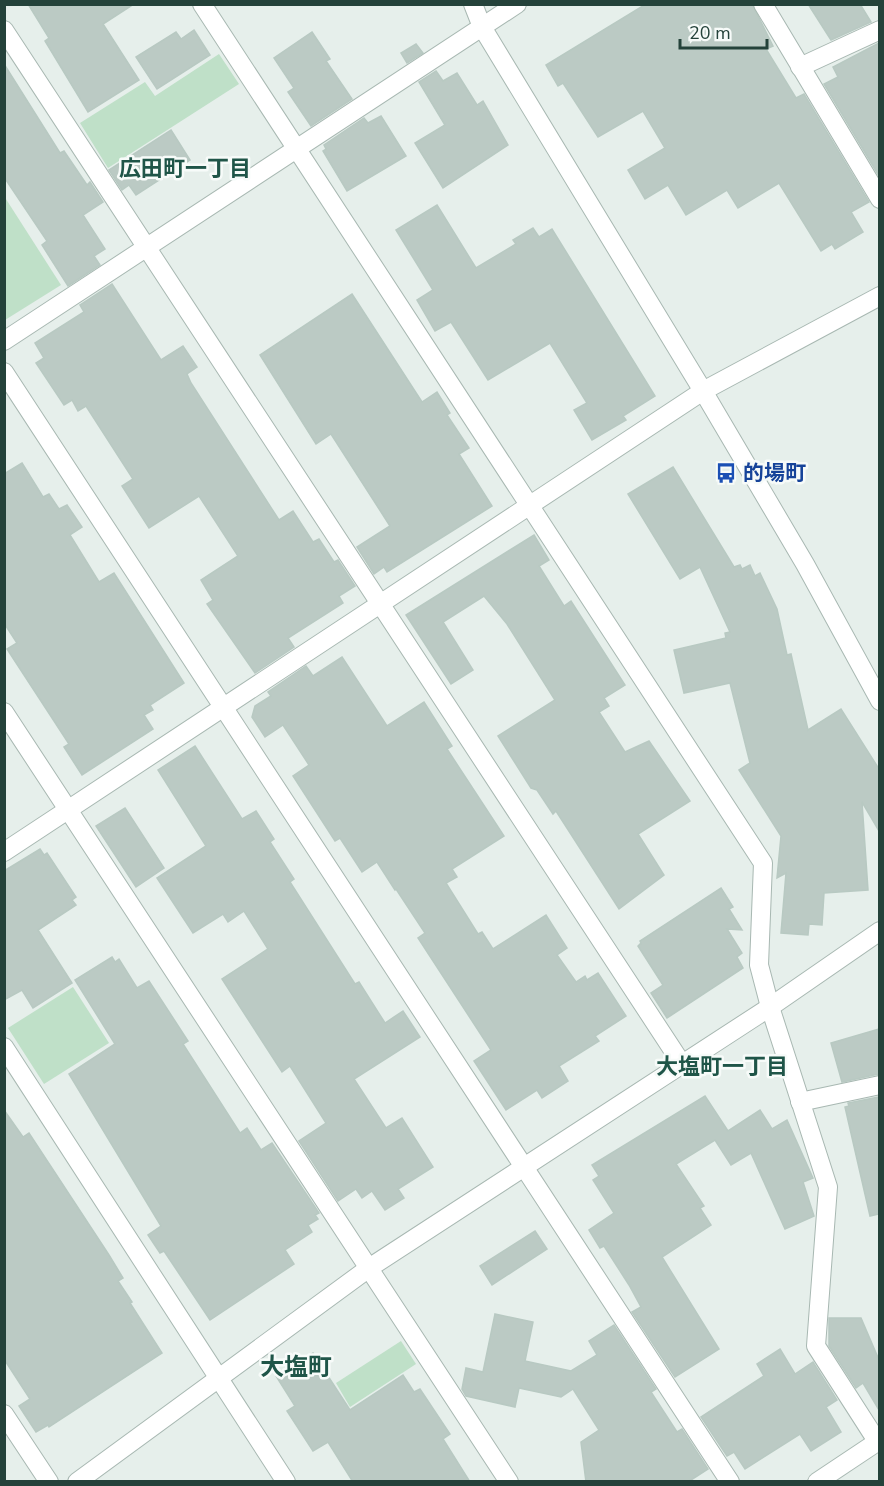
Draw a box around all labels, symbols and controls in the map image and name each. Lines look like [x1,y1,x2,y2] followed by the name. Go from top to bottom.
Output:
[680,12,767,50] scale bar
[689,21,731,45] text: 20 m
[119,154,251,184] district label: 広田町一丁目
[743,459,806,487] place label: 的場町
[714,461,738,485] bus stop icon: 的場町
[656,1052,788,1082] district label: 大塩町一丁目
[260,1351,332,1383] district label: 大塩町

